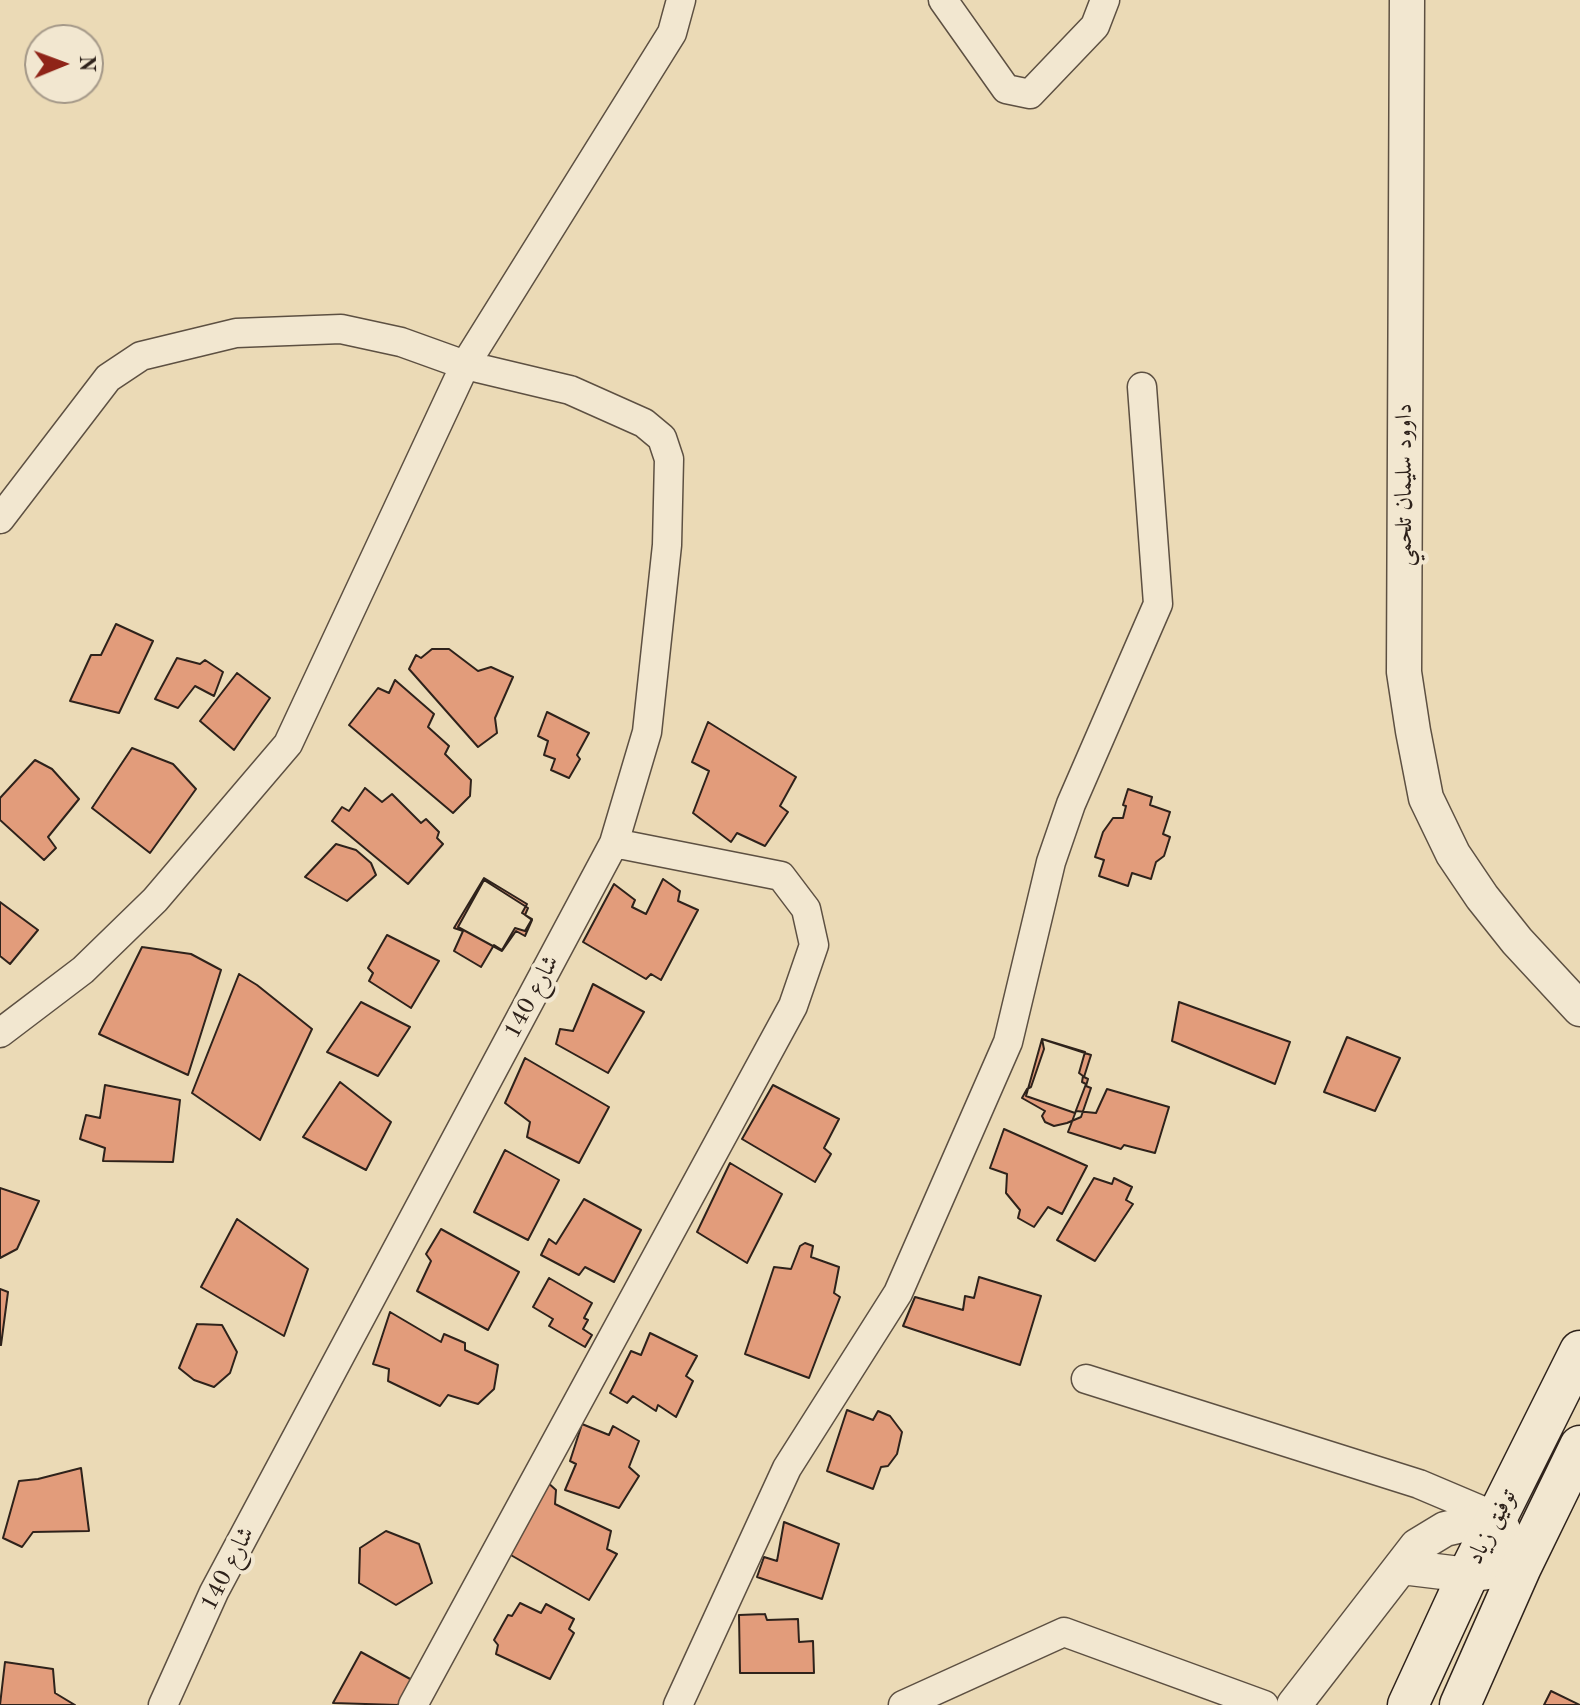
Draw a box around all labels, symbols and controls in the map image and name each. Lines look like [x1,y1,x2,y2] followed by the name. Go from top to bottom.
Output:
[24,24,104,104] north arrow
[75,55,97,72] text: N
[1391,403,1419,567] street label: داوود سليمان تلحمي
[498,950,566,1044] street label: شارع 140
[1461,1485,1523,1569] street label: توفيق زياد
[195,1522,261,1616] street label: شارع 140

